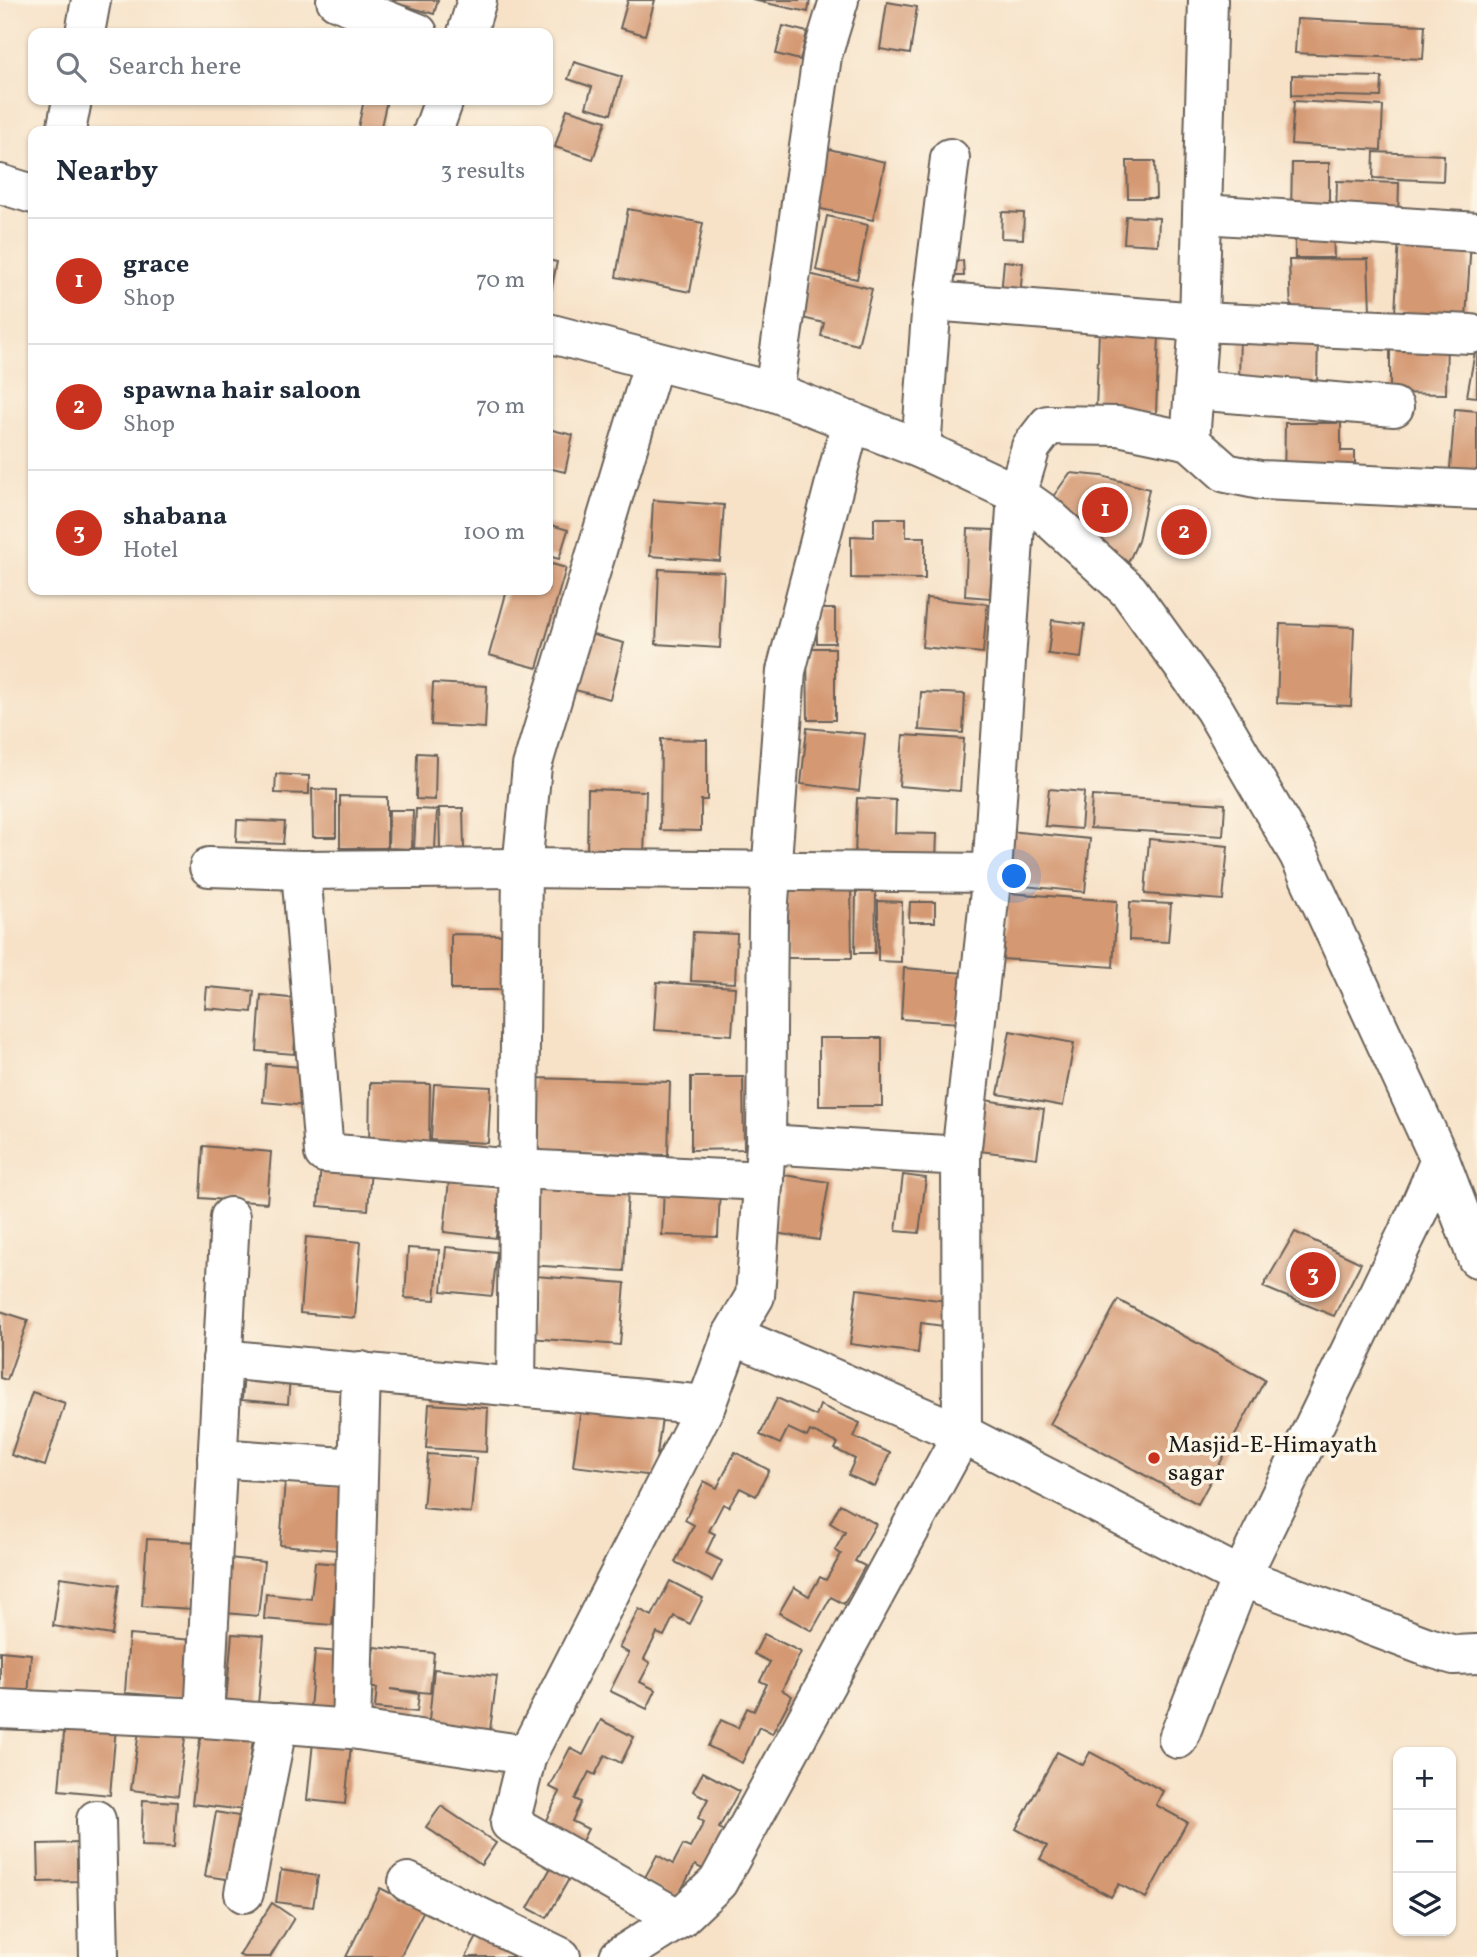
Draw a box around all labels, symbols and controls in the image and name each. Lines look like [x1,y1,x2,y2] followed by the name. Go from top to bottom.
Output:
[28,28,553,105] search box
[52,48,90,86] icon: search
[108,49,241,85] text: Search here
[56,151,158,193] text: Nearby
[440,156,525,188] text: 3 results
[123,247,189,283] text: grace
[74,265,84,297] text: 1
[476,265,525,297] text: 70 m
[123,283,175,315] text: Shop
[123,373,361,409] text: spawna hair saloon
[73,391,85,423] text: 2
[476,391,525,423] text: 70 m
[123,409,175,441] text: Shop
[1082,484,1128,536] pin: 1
[123,499,227,535] text: shabana
[1161,506,1207,558] pin: 2
[73,517,85,549] text: 3
[463,517,525,549] text: 100 m
[123,535,178,567] text: Hotel
[997,859,1031,893] your location
[1290,1249,1336,1301] pin: 3
[1168,1429,1378,1491] place label: Masjid-E-Himayath sagar
[1146,1450,1162,1466] marker: Masjid-E-Himayath sagar
[1393,1747,1456,1936] map controls
[1393,1747,1456,1810] button: +
[1393,1810,1456,1873] button: −
[1393,1873,1456,1936] button: layers

